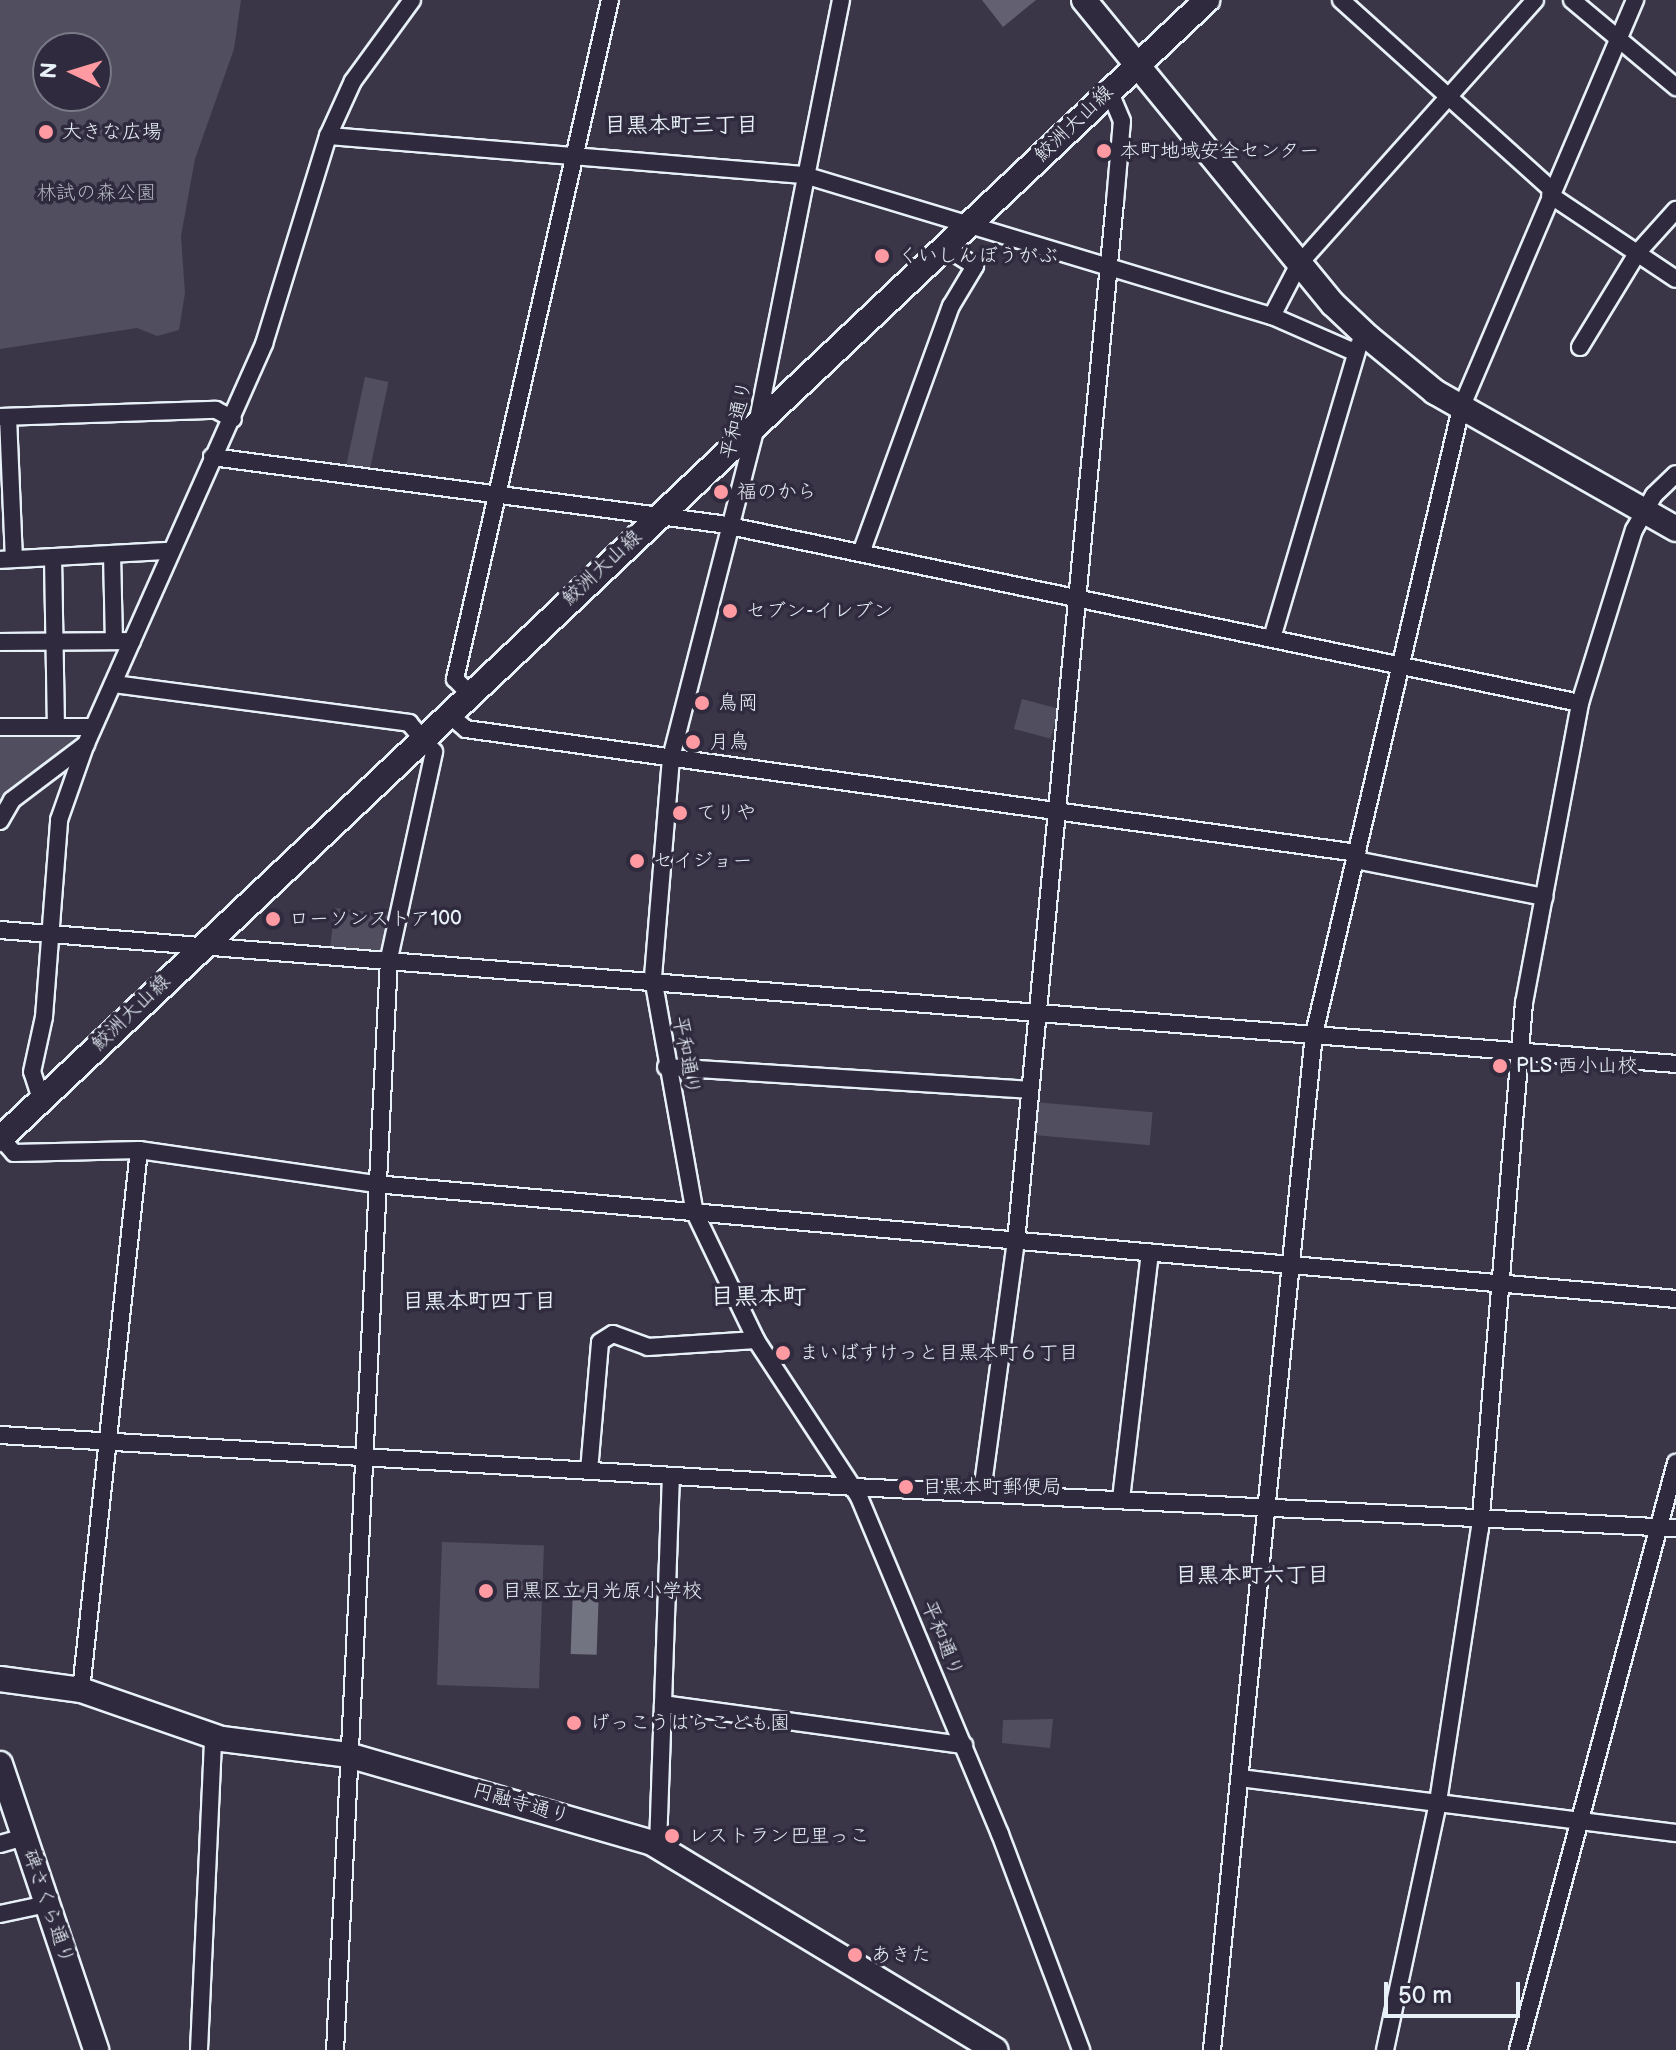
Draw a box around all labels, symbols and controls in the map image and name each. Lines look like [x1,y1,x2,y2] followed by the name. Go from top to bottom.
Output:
[32,32,112,112] north arrow
[36,61,64,80] text: N
[1030,81,1118,167] street label: 鮫洲大山線
[604,113,758,139] district label: 目黒本町三丁目
[62,120,162,144] place label: 大きな広場
[37,123,55,141] marker: 大きな広場
[1120,139,1320,163] place label: 本町地域安全センター
[1095,142,1113,160] marker: 本町地域安全センター
[36,181,156,205] park label: 林試の森公園
[898,244,1058,268] place label: くいしんぼうがぶ
[873,247,891,265] marker: くいしんぼうがぶ
[716,378,758,462] street label: 平和通り
[737,480,817,504] place label: 福のから
[712,483,730,501] marker: 福のから
[557,525,647,611] street label: 鮫洲大山線
[746,599,893,623] place label: セブン-イレブン
[721,602,739,620] marker: セブン-イレブン
[718,691,758,715] place label: 鳥岡
[693,694,711,712] marker: 鳥岡
[709,730,749,754] place label: 月鳥
[684,733,702,751] marker: 月鳥
[696,801,756,825] place label: てりや
[671,804,689,822] marker: てりや
[653,849,753,873] place label: セイジョー
[628,852,646,870] marker: セイジョー
[289,907,460,931] place label: ローソンストア100
[264,910,282,928] marker: ローソンストア100
[87,970,175,1056] street label: 鮫洲大山線
[667,1015,705,1097] street label: 平和通り
[1516,1054,1638,1078] place label: PLS 西小山校
[1491,1057,1509,1075] marker: PLS 西小山校
[710,1283,806,1311] district label: 目黒本町
[402,1289,556,1315] district label: 目黒本町四丁目
[799,1341,1079,1365] place label: まいばすけっと目黒本町６丁目
[774,1344,792,1362] marker: まいばすけっと目黒本町６丁目
[922,1475,1062,1499] place label: 目黒本町郵便局
[897,1478,915,1496] marker: 目黒本町郵便局
[1175,1563,1329,1589] district label: 目黒本町六丁目
[502,1579,702,1603] place label: 目黒区立月光原小学校
[477,1582,495,1600] marker: 目黒区立月光原小学校
[916,1597,968,1681] street label: 平和通り
[590,1711,790,1735] place label: げっこうはらこども園
[565,1714,583,1732] marker: げっこうはらこども園
[470,1779,572,1829] street label: 円融寺通り
[688,1824,868,1848] place label: レストラン巴里っこ
[663,1827,681,1845] marker: レストラン巴里っこ
[17,1846,79,1968] street label: 碑さくら通り
[871,1943,931,1967] place label: あきた
[846,1946,864,1964] marker: あきた
[1388,1966,1524,2016] scale bar
[1398,1981,1452,2010] text: 50 m

